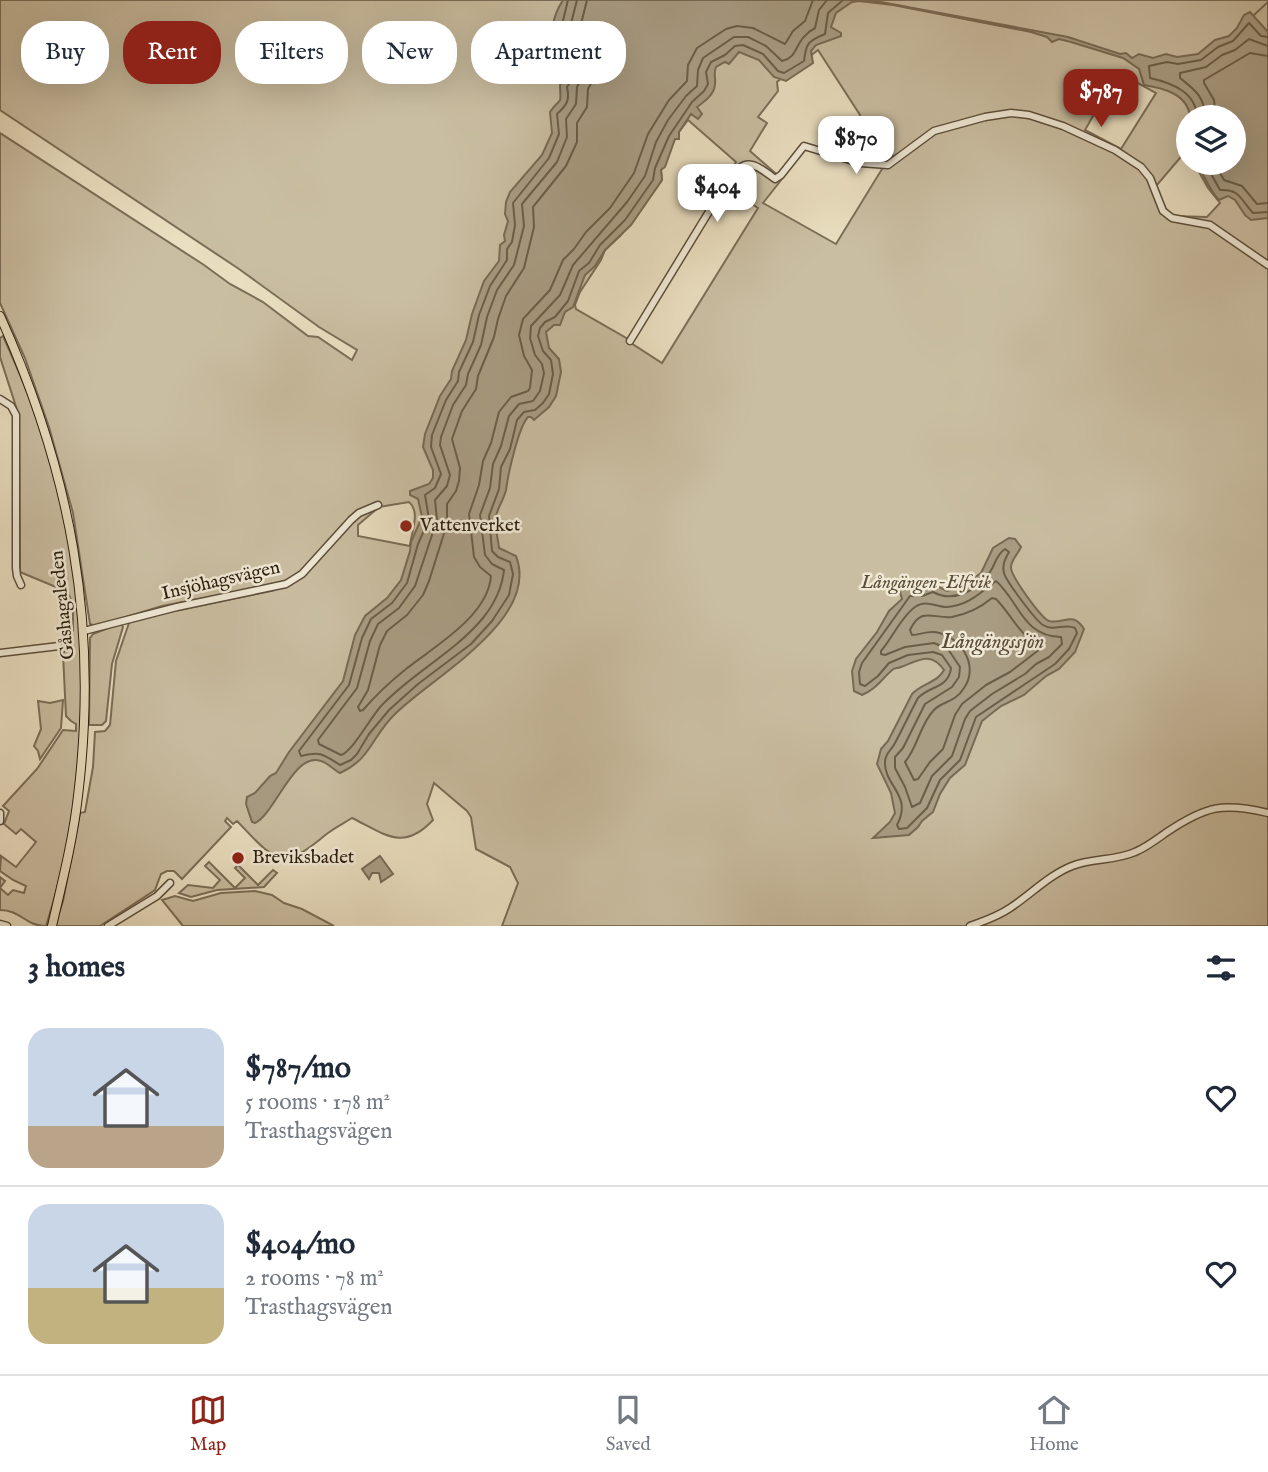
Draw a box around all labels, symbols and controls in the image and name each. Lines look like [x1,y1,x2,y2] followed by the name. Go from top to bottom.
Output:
[21,21,109,84] chip: Buy
[123,21,221,84] chip: Rent
[235,21,348,84] chip: Filters
[362,21,457,84] chip: New
[471,21,626,84] chip: Apartment
[1060,69,1142,129] pin: $787
[1079,77,1123,106] text: $787
[1176,105,1246,175] map controls
[1176,105,1246,175] button: layers
[815,116,897,176] pin: $870
[834,124,878,153] text: $870
[676,164,758,224] pin: $404
[694,172,740,201] text: $404
[419,514,521,538] place label: Vattenverket
[398,518,414,534] marker: Vattenverket
[45,549,81,661] street label: Gåshagaleden
[160,556,282,606] street label: Insjöhagsvägen
[860,571,991,595] park label: Långängen-Elfvik
[941,629,1044,656] water label: Långängssjön
[252,846,355,870] place label: Breviksbadet
[230,850,246,866] marker: Breviksbadet
[28,949,125,987] text: 3 homes
[1202,949,1240,987] icon: filters
[245,1050,351,1088] text: $787/mo
[84,1056,168,1140] icon: home
[1202,1079,1240,1117] icon: heart
[245,1088,390,1117] text: 5 rooms · 178 m²
[245,1117,392,1146] text: Trasthagsvägen
[245,1226,355,1264] text: $404/mo
[84,1232,168,1316] icon: home
[1202,1255,1240,1293] icon: heart
[245,1264,384,1293] text: 2 rooms · 78 m²
[245,1293,392,1322] text: Trasthagsvägen
[189,1391,227,1457] tab: Map
[606,1391,651,1457] tab: Saved
[1029,1391,1079,1457] tab: Home

